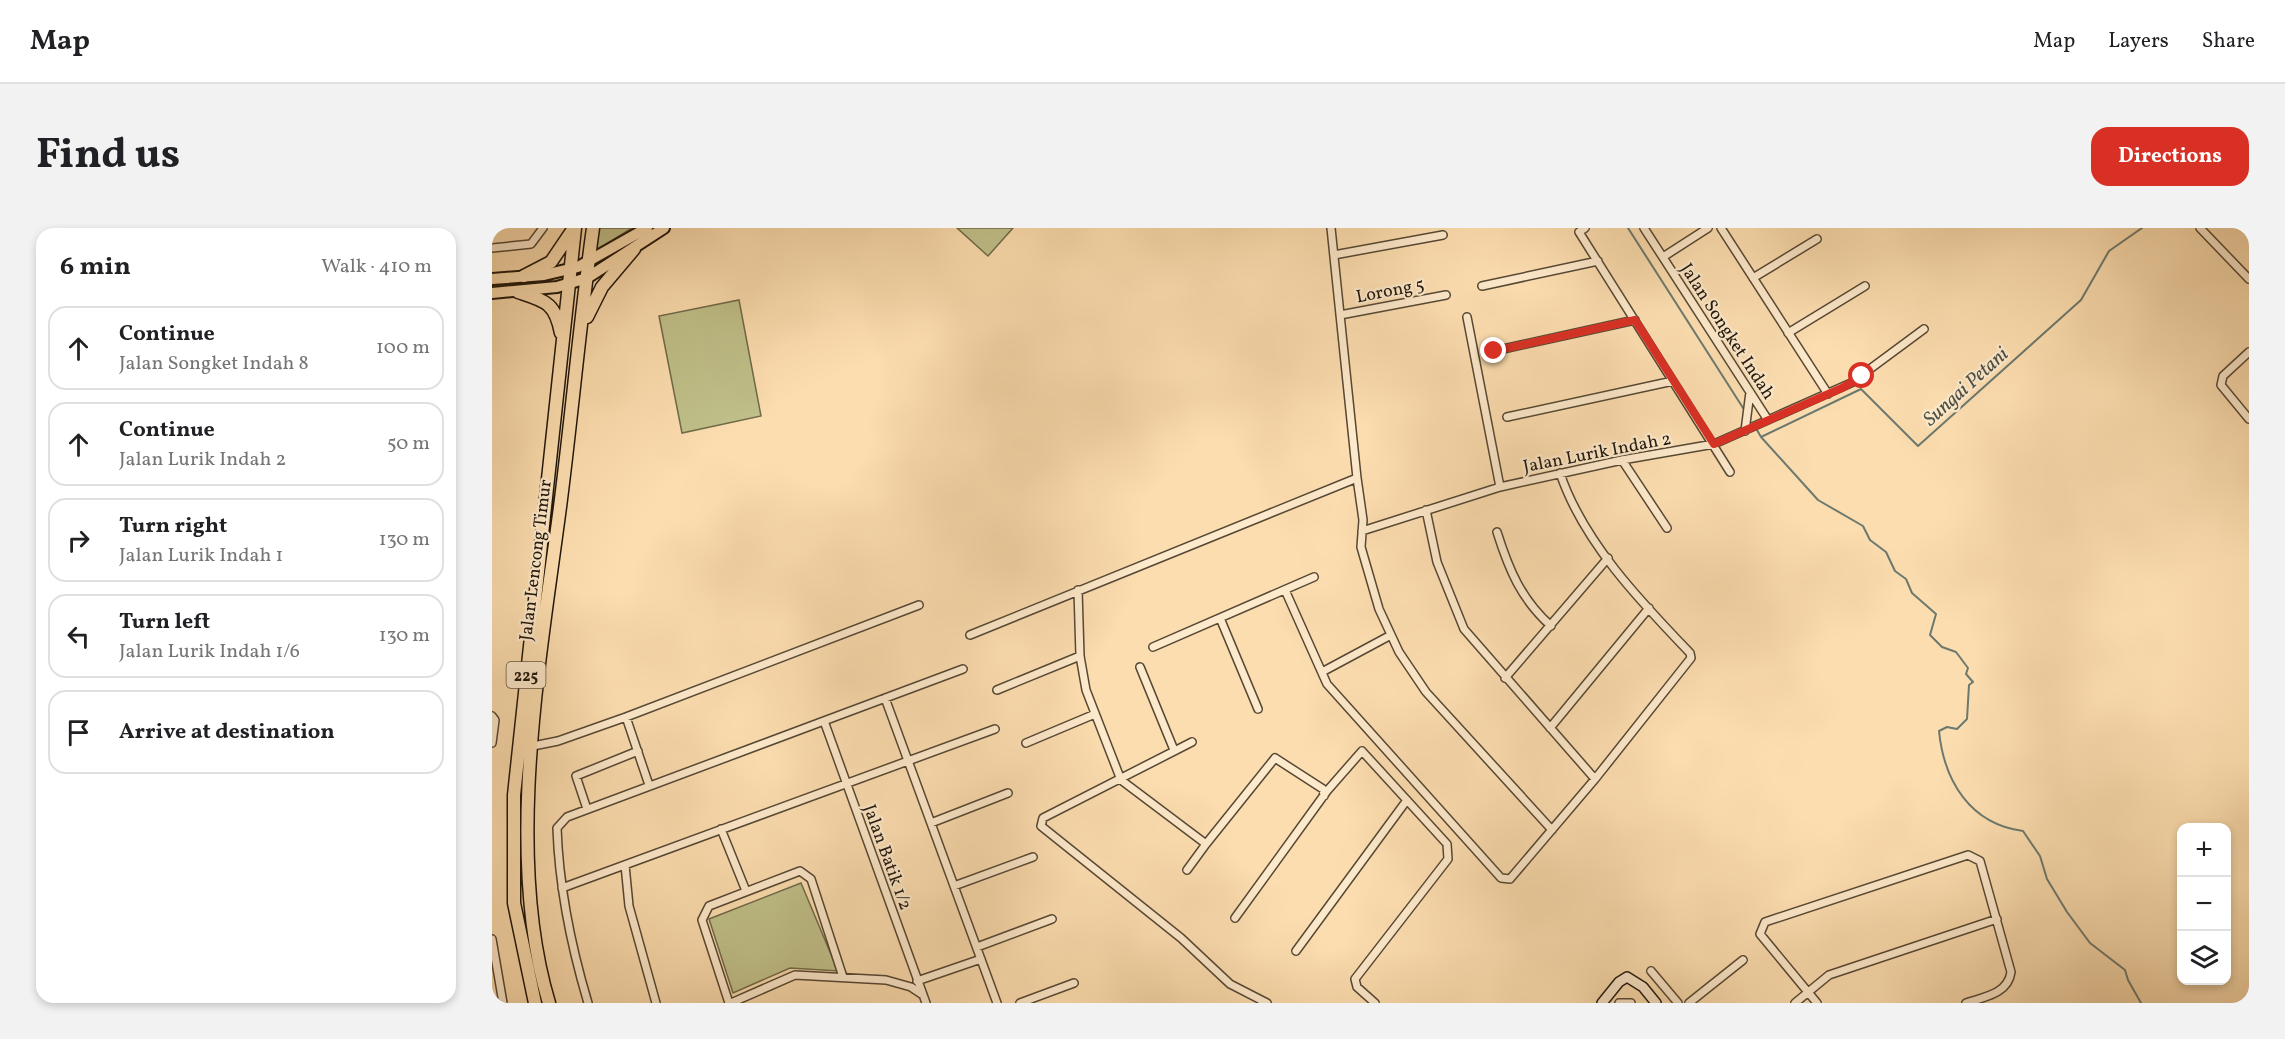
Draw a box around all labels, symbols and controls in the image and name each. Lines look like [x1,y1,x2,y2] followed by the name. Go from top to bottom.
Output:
[30,22,90,61] text: Map
[2033,27,2075,56] text: Map
[2108,27,2169,56] text: Layers
[2202,27,2255,56] text: Share
[36,127,180,186] text: Find us
[2091,127,2249,186] button: Directions
[60,249,131,285] text: 6 min
[321,253,432,281] text: Walk · 410 m
[1673,259,1780,405] street label: Jalan Songket Indah
[1354,273,1427,310] street label: Lorong 5
[119,319,215,350] text: Continue
[62,332,95,365] icon: ahead
[376,334,430,362] text: 100 m
[1480,337,1506,363] route end
[1917,341,2016,433] water label: Sungai Petani
[119,350,309,378] text: Jalan Songket Indah 8
[1848,362,1874,388] route start
[119,415,215,446] text: Continue
[1521,427,1674,480] street label: Jalan Lurik Indah 2
[62,428,95,461] icon: ahead
[387,430,430,458] text: 50 m
[119,446,286,474] text: Jalan Lurik Indah 2
[514,478,559,642] street label: Jalan Lencong Timur
[119,511,227,542] text: Turn right
[62,524,95,557] icon: right
[379,526,430,554] text: 130 m
[119,542,283,570] text: Jalan Lurik Indah 1
[119,607,210,638] text: Turn left
[62,620,95,653] icon: left
[379,622,430,650] text: 130 m
[119,638,300,666] text: Jalan Lurik Indah 1/6
[507,662,546,688] road number: 225
[62,716,95,749] icon: arrive
[119,717,335,748] text: Arrive at destination
[856,801,917,914] street label: Jalan Batik 1/2
[2177,823,2231,985] map controls
[2177,823,2231,877] button: +
[2177,877,2231,931] button: −
[2177,931,2231,985] button: layers

